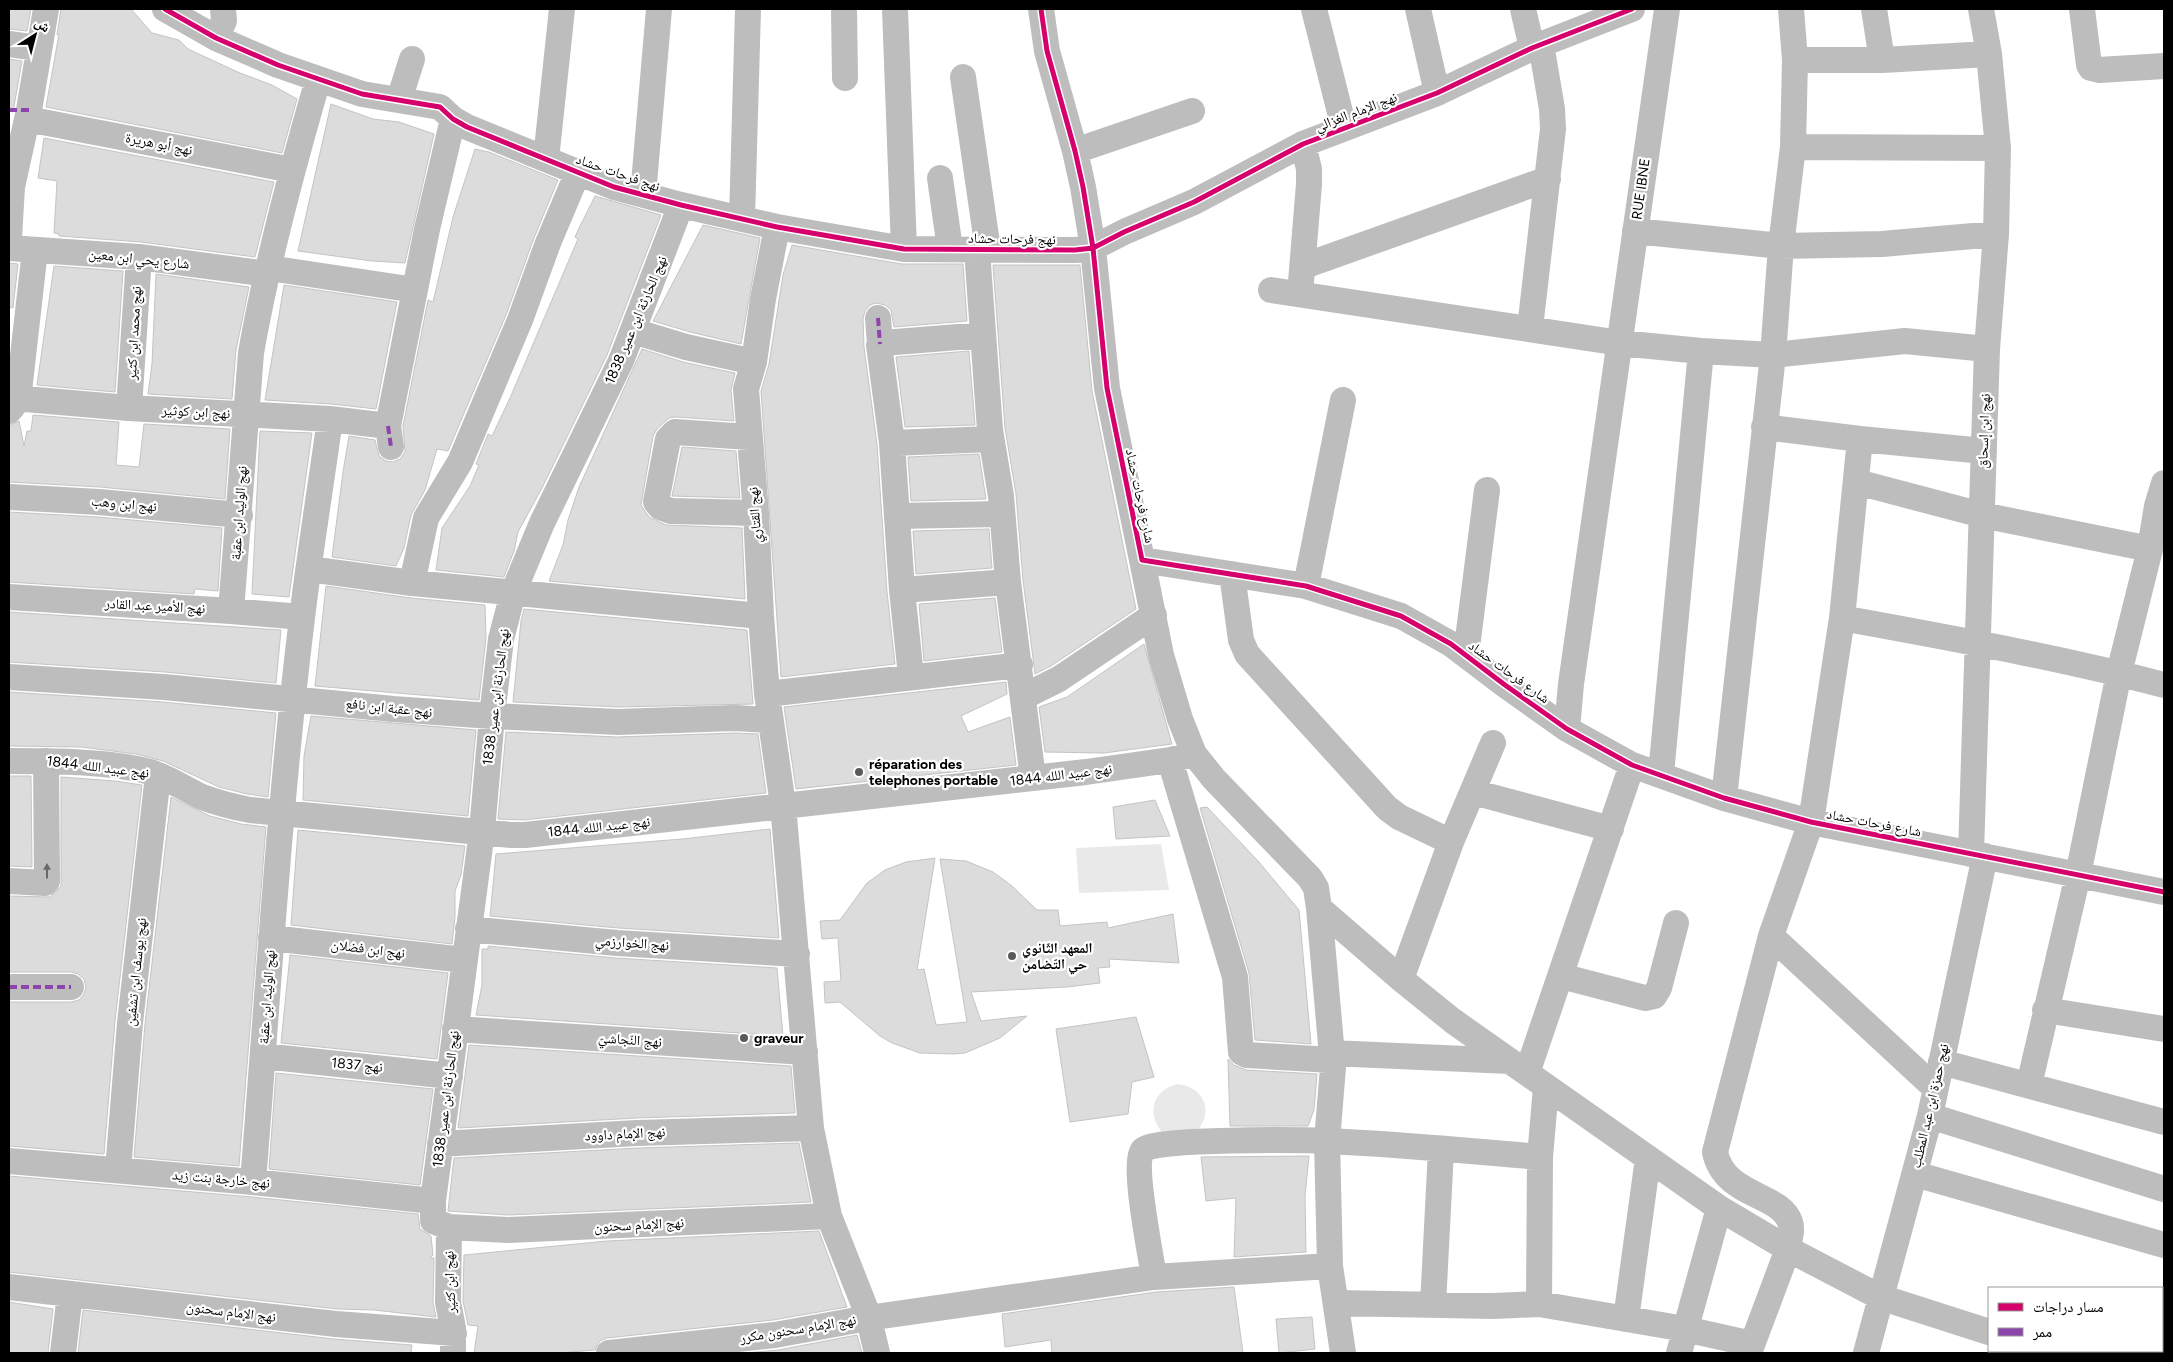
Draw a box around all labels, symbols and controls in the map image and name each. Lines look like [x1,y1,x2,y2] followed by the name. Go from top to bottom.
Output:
[10,10,60,60] north arrow
[31,14,53,36] text: ش
[1313,89,1400,138] street label: نهج الإمام الغزالي
[124,129,194,160] street label: نهج أبو هريرة
[573,151,662,196] street label: نهج فرحات حشاد
[1628,157,1654,221] street label: RUE IBNE
[968,230,1056,249] street label: نهج فرحات حشاد
[87,245,190,275] street label: شارع يحي ابن معين
[601,253,672,387] street label: نهج الحارثة ابن عمير 1838
[123,286,146,381] street label: نهج محمد ابن كثير
[1974,393,1995,469] street label: نهج ابن إسحاق
[160,402,231,423] street label: نهج ابن كوثير
[1121,447,1158,545] street label: شارع فرحات حشاد
[227,465,252,561] street label: نهج الوليد ابن عقبة
[745,486,768,544] street label: نهج القتاري
[90,493,158,516] street label: نهج ابن وهب
[103,595,206,618] street label: نهج الأمير عبد القادر
[479,628,514,766] street label: نهج الحارثة ابن عمير 1838
[1465,637,1553,708] street label: شارع فرحات حشاد
[345,695,433,722] street label: نهج عقبة ابن نافع
[46,752,150,783] street label: نهج عبيد اللله 1844
[869,756,998,789] place label: réparation des telephones portable
[1009,760,1113,791] street label: نهج عبيد اللله 1844
[853,766,865,778] marker: réparation des telephones portable
[1825,806,1923,841] street label: شارع فرحات حشاد
[547,813,651,842] street label: نهج عبيد اللله 1844
[43,863,51,879] one-way arrow
[122,917,151,1027] street label: نهج يوسف ابن تشفين
[594,932,670,957] street label: نهج الخوارزمي
[330,936,406,963] street label: نهج ابن فضلان
[1022,940,1092,975] place label: المعهد الثّانوي حي التّضامن
[255,949,280,1045] street label: نهج الوليد ابن عقبة
[1006,950,1018,962] marker: المعهد الثّانوي حي التّضامن
[597,1029,663,1053] street label: نهج النّجاشيّ
[429,1030,464,1168] street label: نهج الحارثة ابن عمير 1838
[754,1030,804,1047] place label: graveur
[738,1032,750,1044] marker: graveur
[1907,1042,1954,1170] street label: نهج حمزة ابن عبد المطلب
[331,1054,384,1077] street label: نهج 1837
[584,1123,666,1146] street label: نهج الإمام داوود
[171,1166,271,1193] street label: نهج خارجة بنت زيد
[594,1214,685,1237] street label: نهج الإمام سحنون
[440,1250,461,1314] street label: نهج ابن كثير
[1988,1287,2163,1352] legend
[185,1298,277,1327] street label: نهج الإمام سحنون
[2033,1298,2104,1316] text: مسار دراجات
[738,1311,858,1348] street label: نهج الإمام سحنون مكرر
[2032,1323,2052,1341] text: ممر

